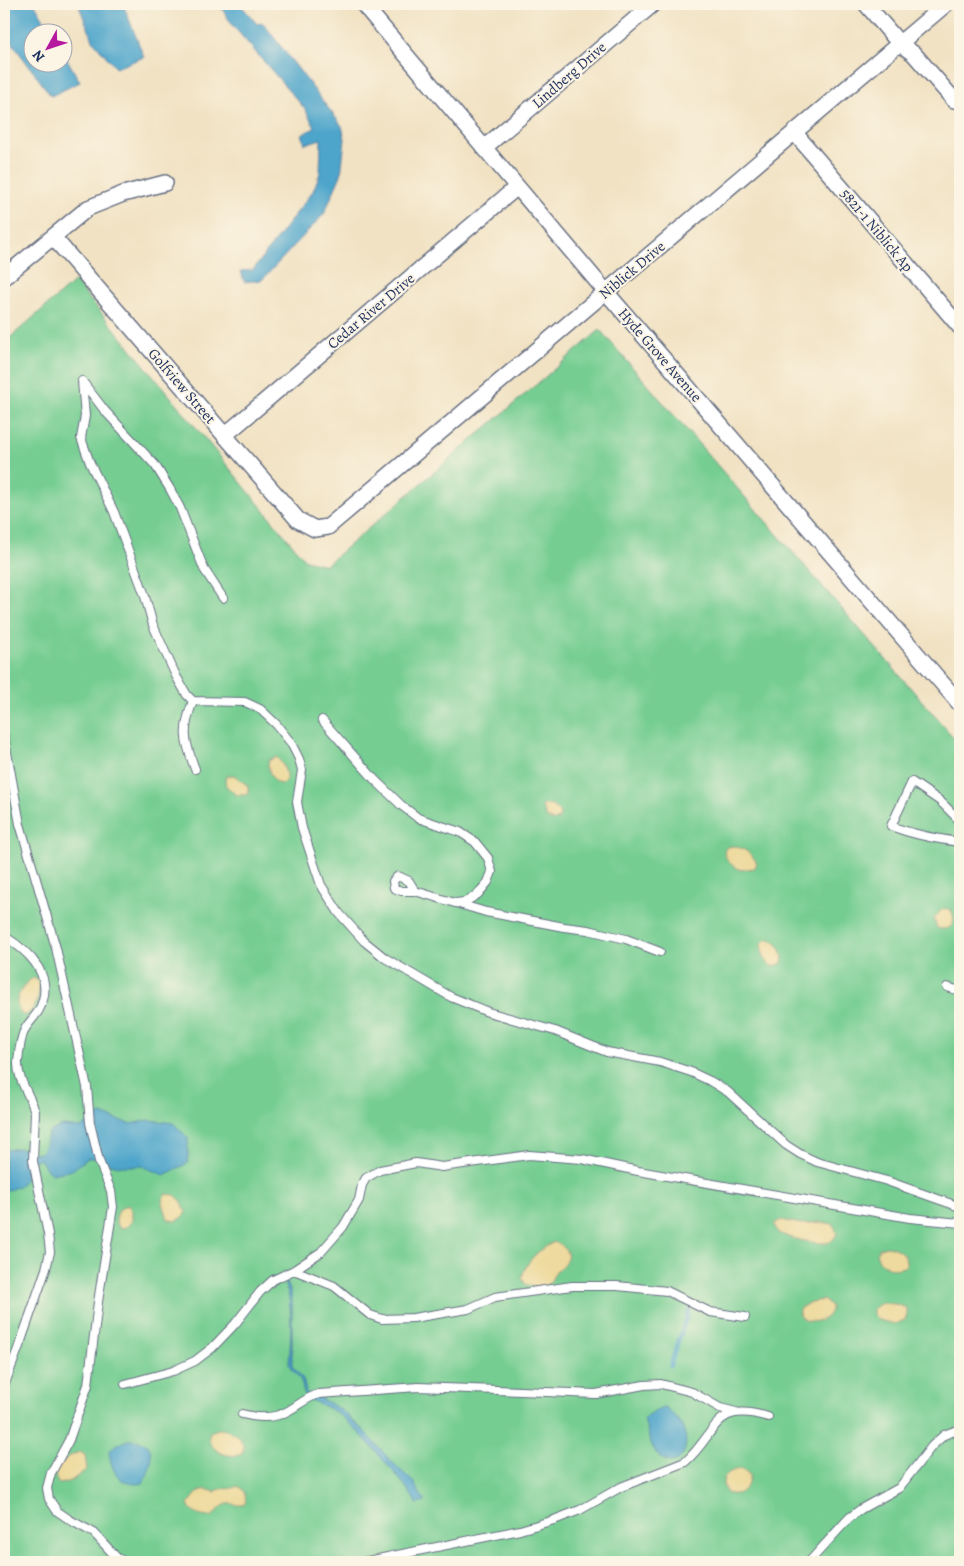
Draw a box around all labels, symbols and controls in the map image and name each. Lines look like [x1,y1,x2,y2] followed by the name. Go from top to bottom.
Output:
[22,22,72,72] north arrow
[528,37,611,113] street label: Lindberg Drive
[28,46,49,66] text: N
[836,184,918,276] street label: 5821-1 Niblick Ap
[595,236,670,304] street label: Niblick Drive
[323,268,419,353] street label: Cedar River Drive
[614,304,707,406] street label: Hyde Grove Avenue
[144,344,220,428] street label: Golfview Street

